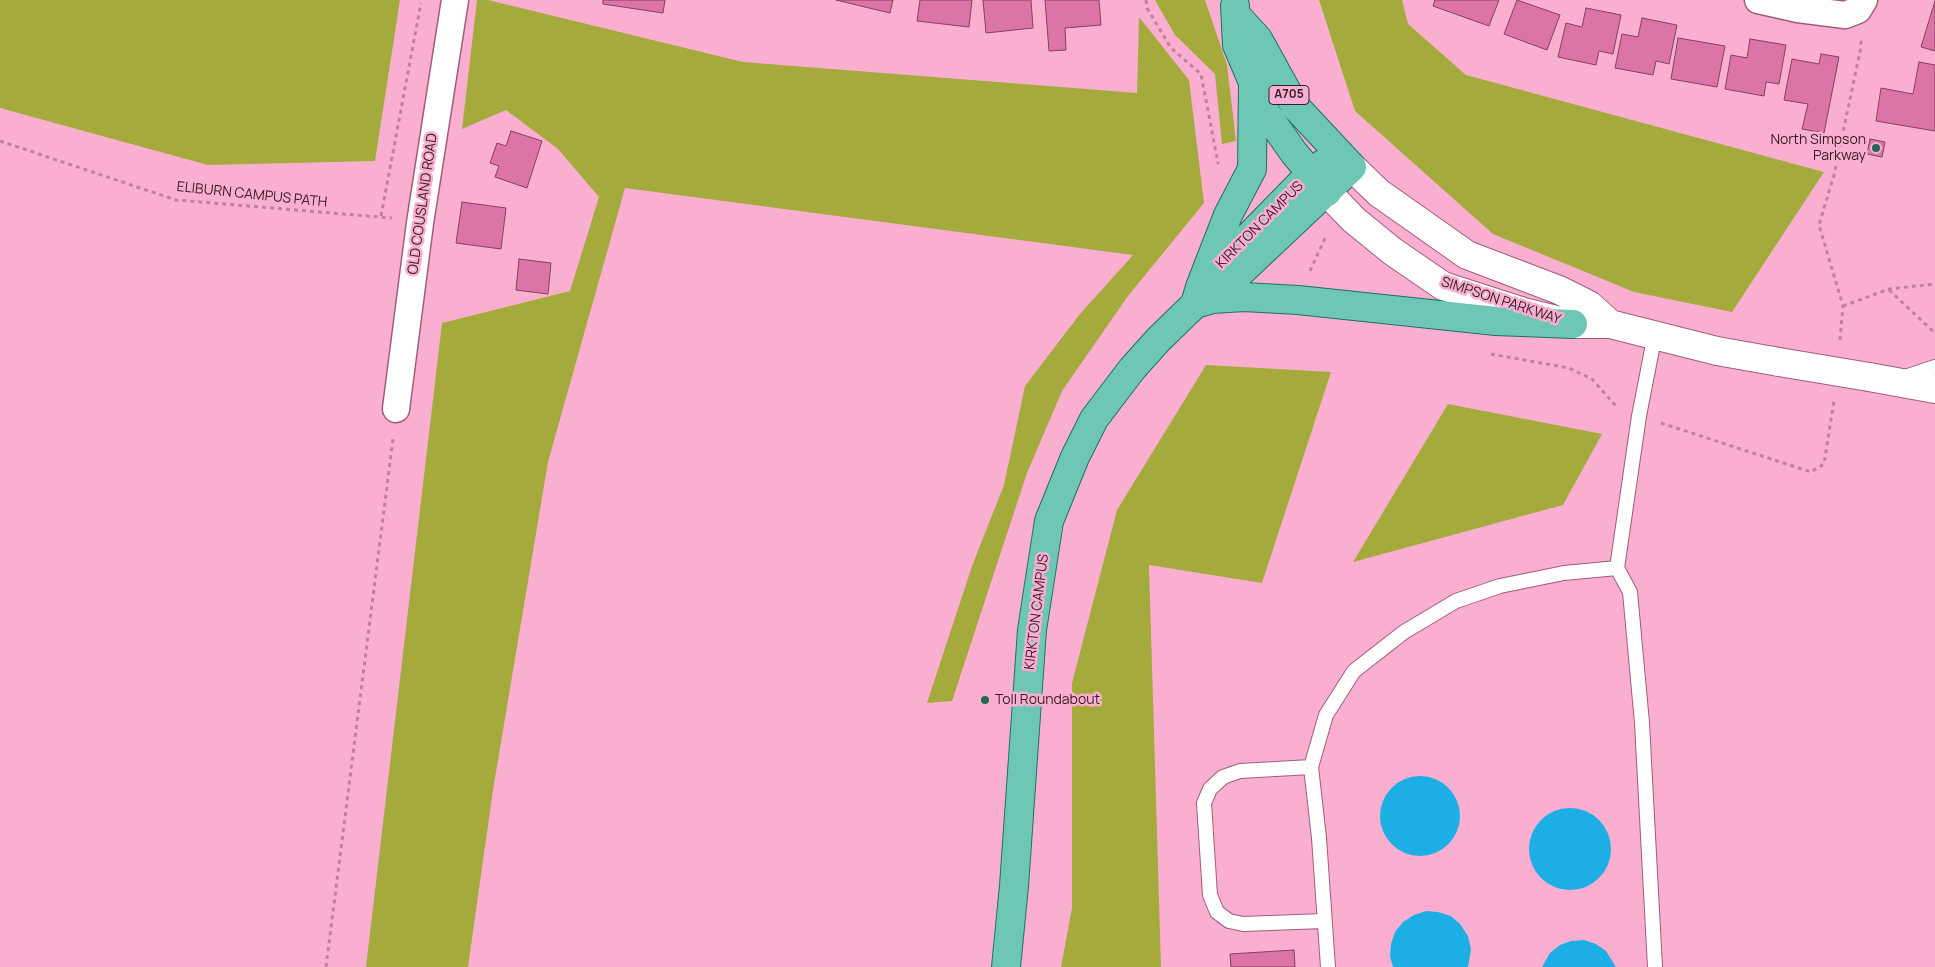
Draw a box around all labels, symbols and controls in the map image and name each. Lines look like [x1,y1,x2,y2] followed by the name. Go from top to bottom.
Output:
[1269,86,1309,104] road number: A705
[405,132,441,276] street label: OLD COUSLAND ROAD
[1770,132,1866,164] place label: North Simpson Parkway
[1870,142,1882,154] marker: North Simpson Parkway
[1213,178,1307,272] street label: KIRKTON CAMPUS
[176,179,328,211] street label: ELIBURN CAMPUS PATH
[1439,274,1563,328] street label: SIMPSON PARKWAY
[1022,553,1052,671] street label: KIRKTON CAMPUS
[995,692,1100,708] place label: Toll Roundabout
[979,694,991,706] marker: Toll Roundabout

